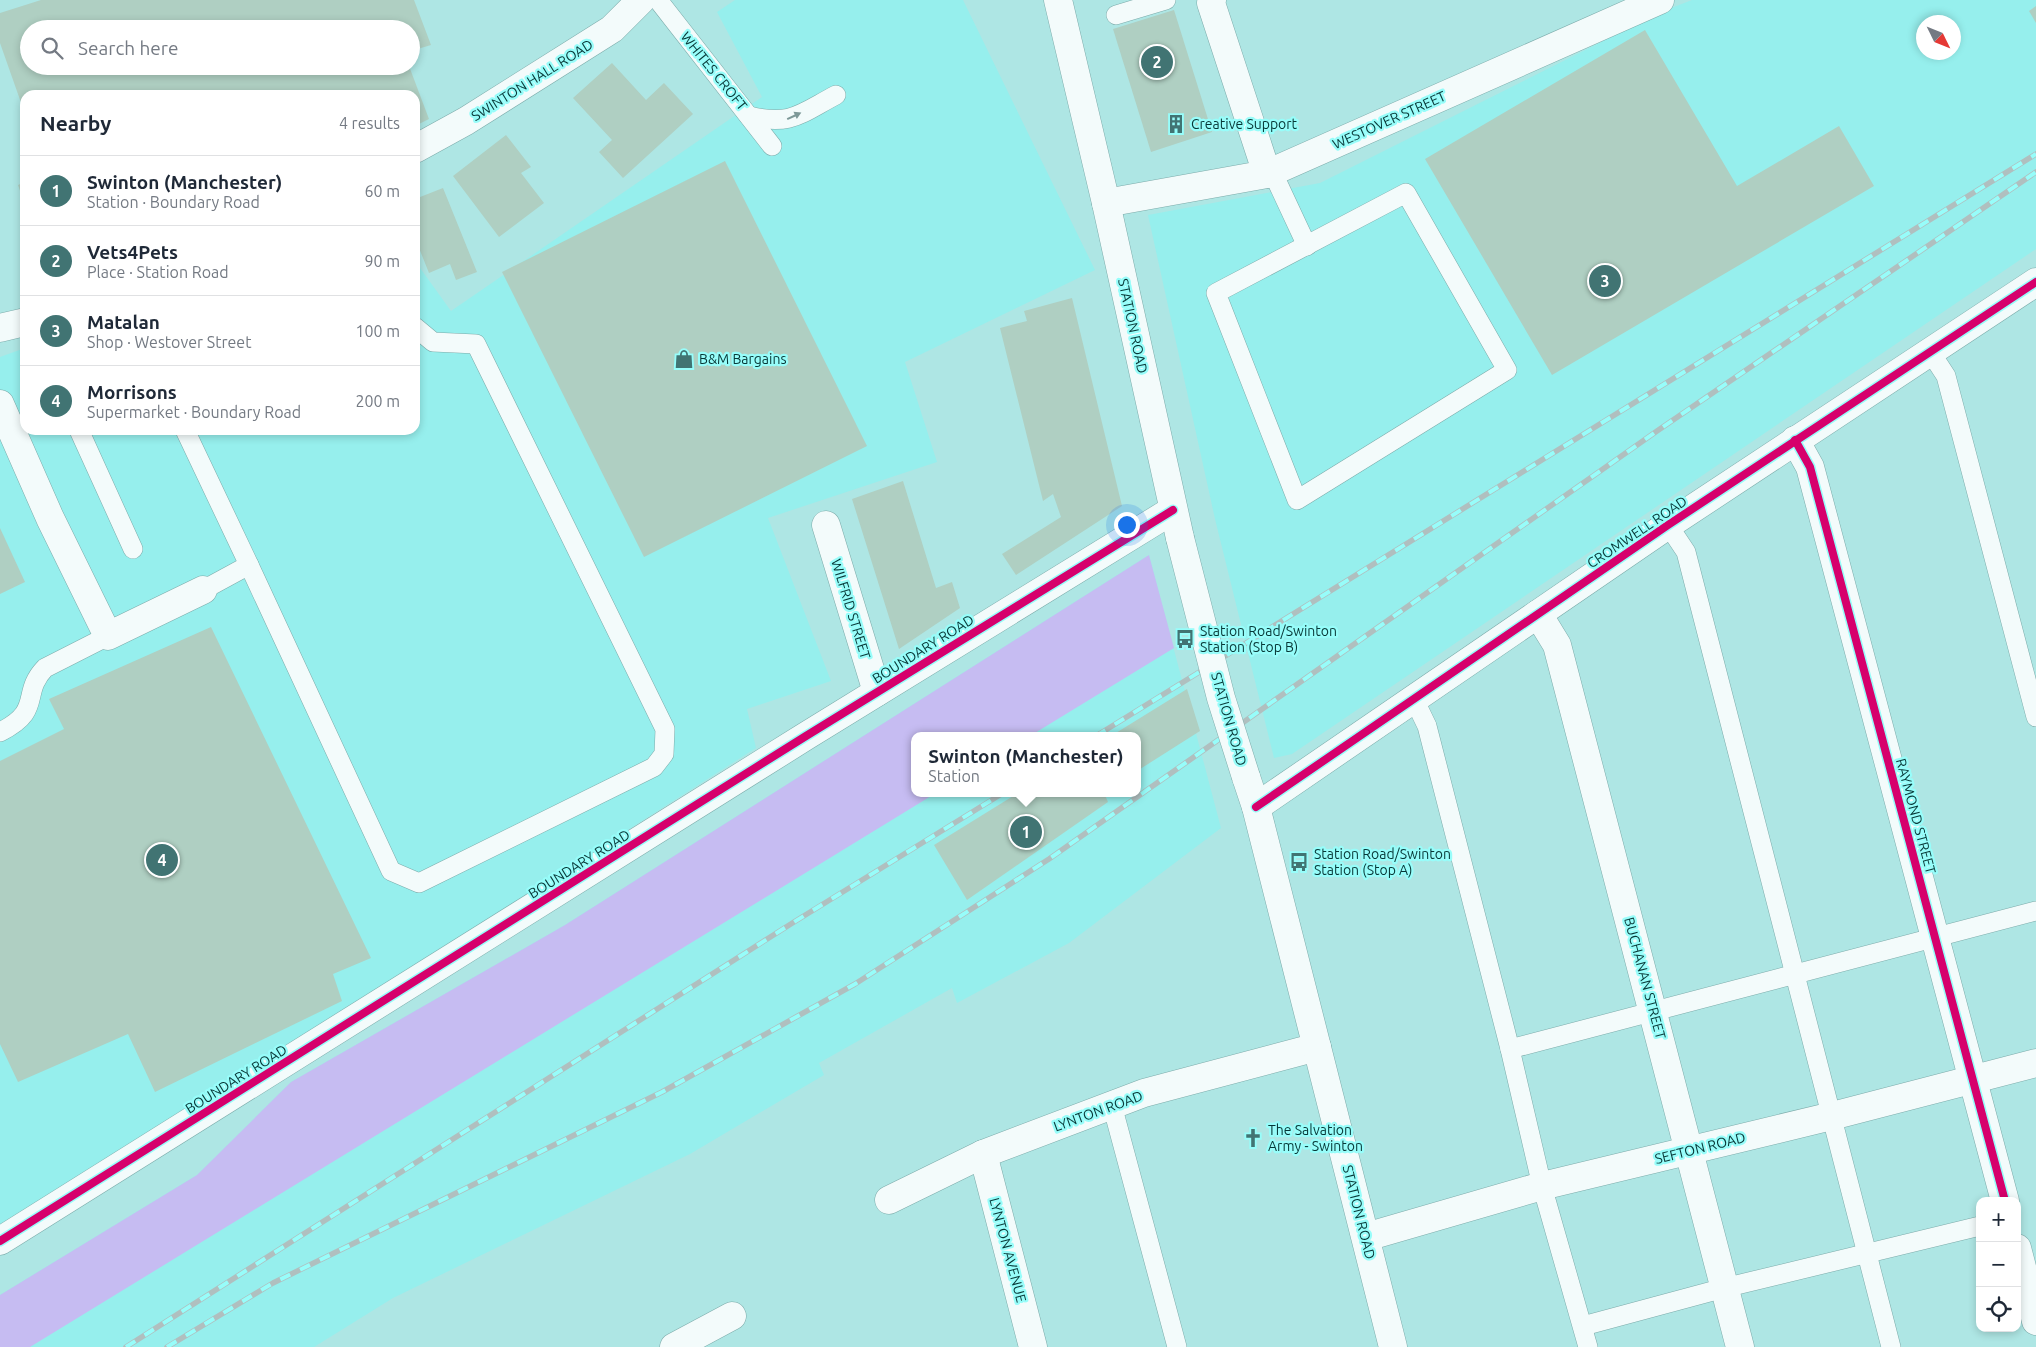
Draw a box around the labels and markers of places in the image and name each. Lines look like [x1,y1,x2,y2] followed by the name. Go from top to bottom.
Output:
[1141,43,1173,81] pin: 2
[1165,113,1187,135] building icon: Creative Support
[1191,116,1298,132] place label: Creative Support
[1589,262,1621,300] pin: 3
[673,348,695,370] shop icon: B&M Bargains
[699,351,787,367] place label: B&M Bargains
[1200,623,1337,655] place label: Station Road/Swinton Station (Stop B)
[1174,628,1196,650] bus stop icon: Station Road/Swinton Station (Stop B)
[1010,813,1042,851] pin: 1
[146,841,178,879] pin: 4
[1314,846,1451,878] place label: Station Road/Swinton Station (Stop A)
[1288,851,1310,873] bus stop icon: Station Road/Swinton Station (Stop A)
[1268,1122,1363,1154] place label: The Salvation Army - Swinton
[1242,1127,1264,1149] church icon: The Salvation Army - Swinton

